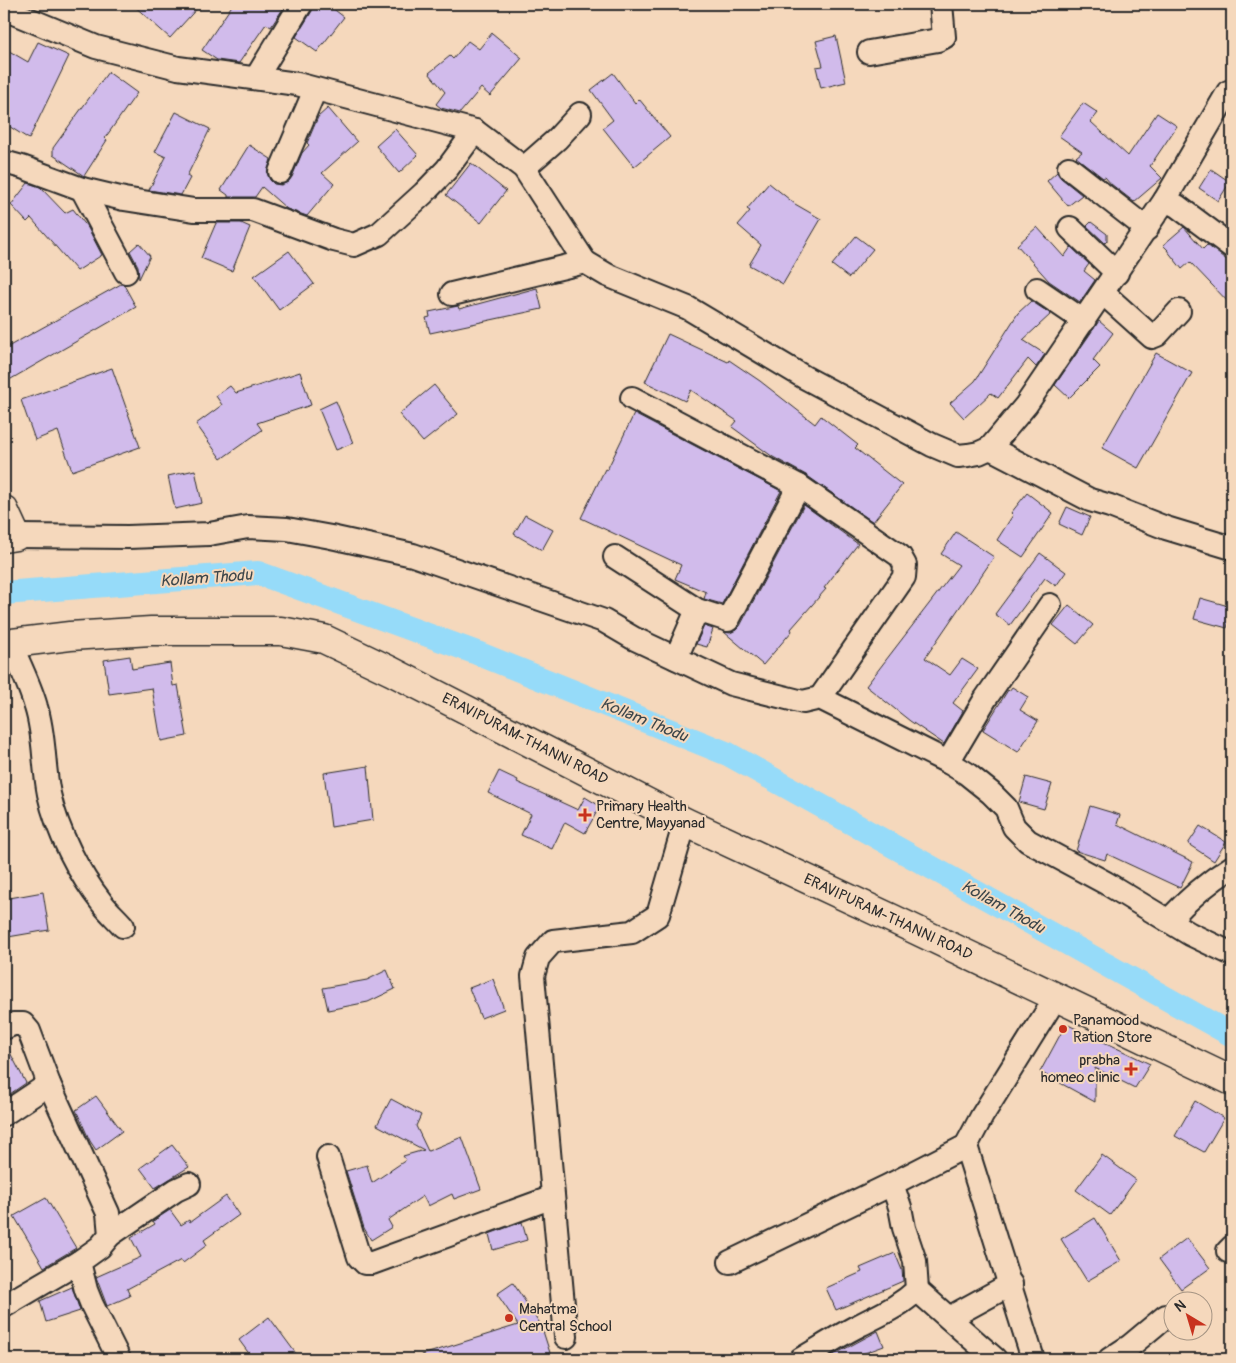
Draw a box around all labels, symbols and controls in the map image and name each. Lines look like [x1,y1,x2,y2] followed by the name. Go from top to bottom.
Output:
[159,565,253,591] water label: Kollam Thodu
[439,689,611,789] street label: ERAVIPURAM-THANNI ROAD
[598,694,691,747] water label: Kollam Thodu
[596,797,705,833] place label: Primary Health Centre, Mayyanad
[578,808,592,822] marker: Primary Health Centre, Mayyanad
[801,870,975,964] street label: ERAVIPURAM-THANNI ROAD
[958,876,1049,938] water label: Kollam Thodu
[1073,1011,1152,1047] place label: Panamood Ration Store
[1057,1023,1069,1035] marker: Panamood Ration Store
[1041,1051,1120,1087] place label: prabha homeo clinic
[1124,1062,1138,1076] marker: prabha homeo clinic
[1164,1290,1214,1340] north arrow
[1171,1297,1189,1316] text: N
[519,1300,612,1336] place label: Mahatma Central School
[503,1312,515,1324] marker: Mahatma Central School

